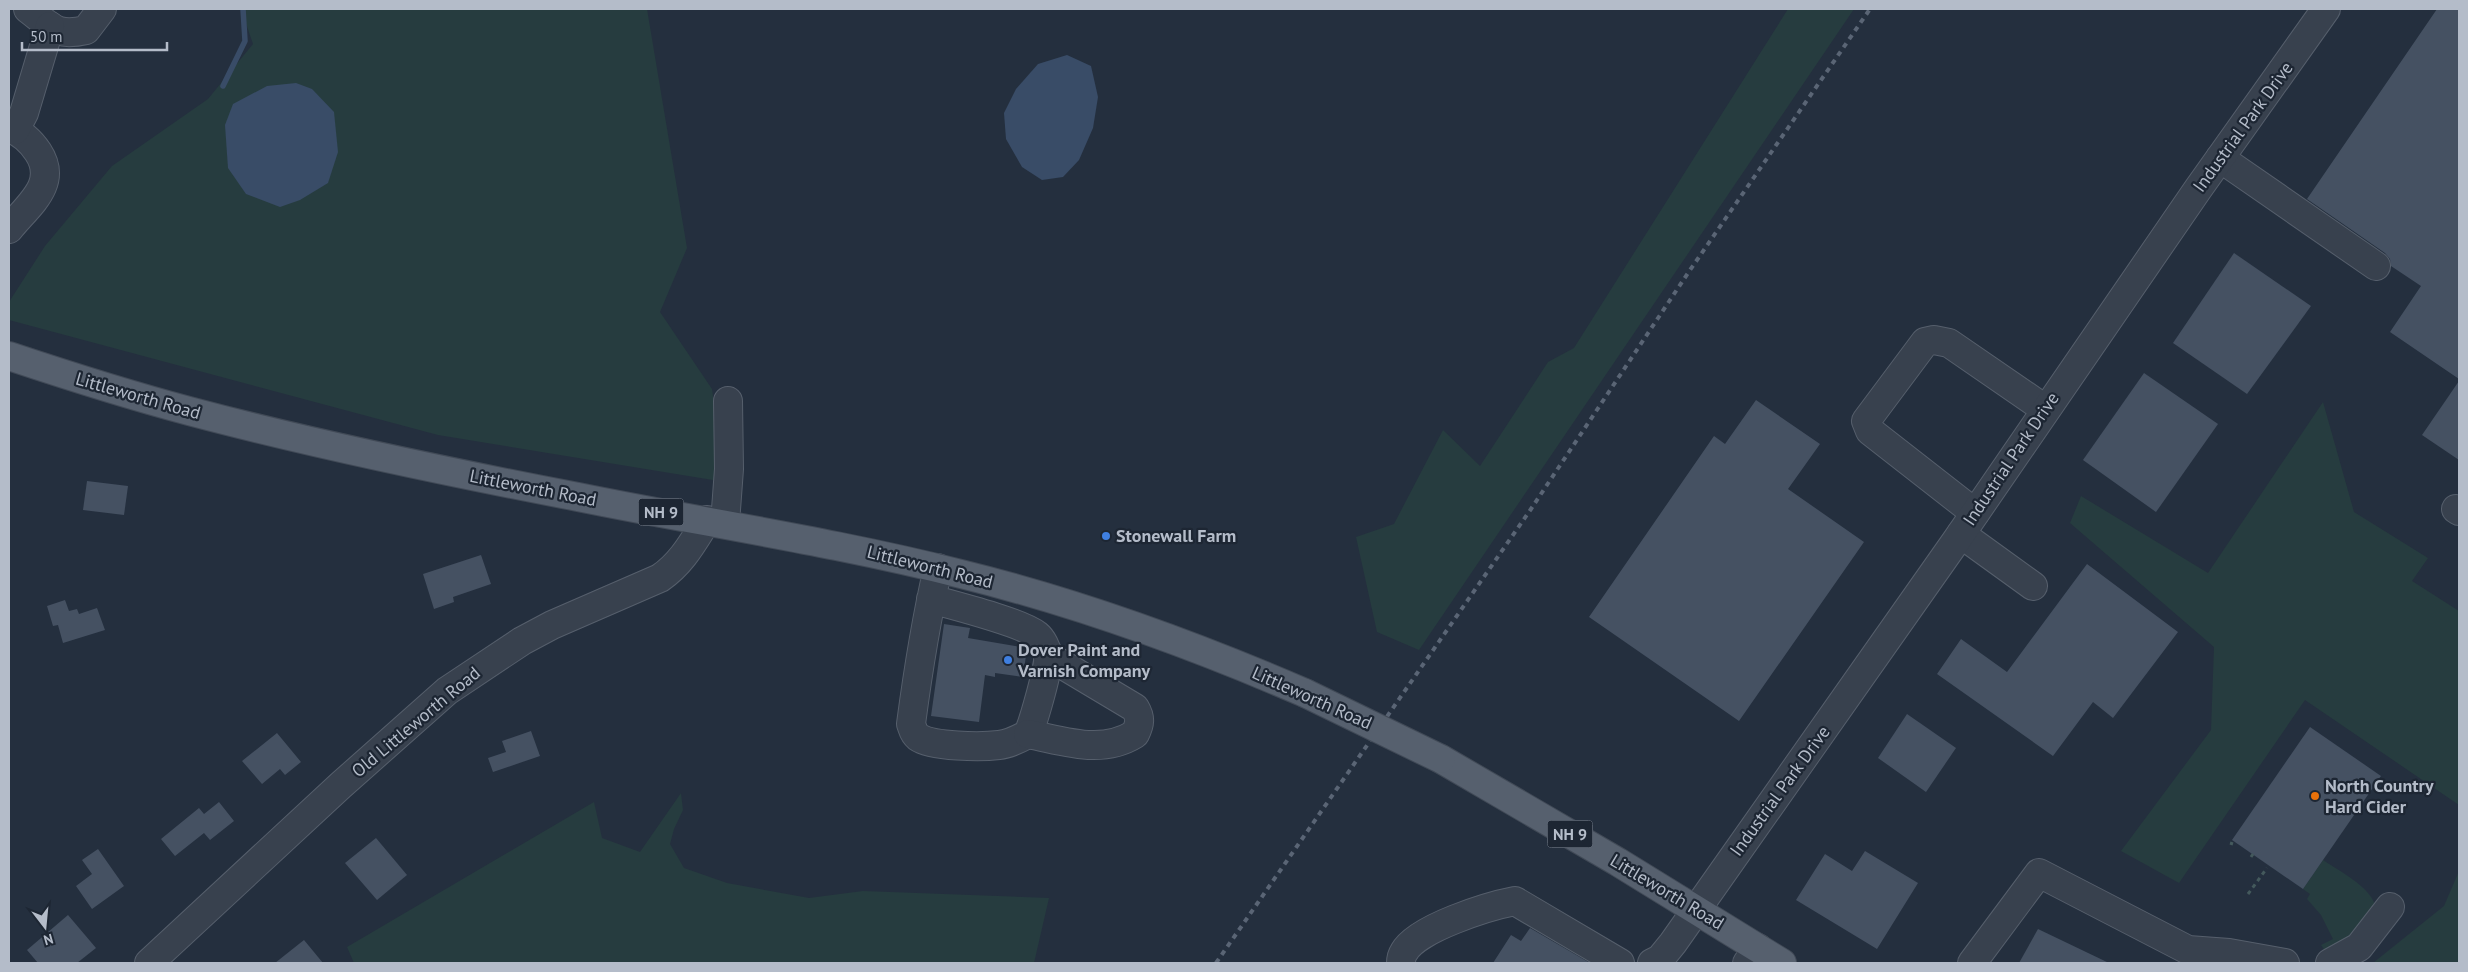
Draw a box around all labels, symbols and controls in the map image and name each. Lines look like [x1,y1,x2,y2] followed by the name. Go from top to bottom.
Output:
[22,20,168,52] scale bar
[30,27,63,46] text: 50 m
[2188,57,2298,196] street label: Industrial Park Drive
[73,367,203,424] street label: Littleworth Road
[1957,388,2064,530] street label: Industrial Park Drive
[468,464,598,511] street label: Littleworth Road
[638,498,684,526] road number: NH 9
[1116,524,1236,547] place label: Stonewall Farm
[1100,530,1112,542] marker: Stonewall Farm
[865,540,995,593] street label: Littleworth Road
[1017,638,1150,682] place label: Dover Paint and Varnish Company
[1002,654,1014,666] marker: Dover Paint and Varnish Company
[347,661,485,782] street label: Old Littleworth Road
[1249,661,1376,734] street label: Littleworth Road
[1725,721,1835,860] street label: Industrial Park Drive
[2325,774,2434,818] place label: North Country Hard Cider
[2309,790,2321,802] marker: North Country Hard Cider
[1548,821,1592,848] road number: NH 9
[1606,849,1728,935] street label: Littleworth Road
[20,902,70,952] north arrow
[42,930,55,949] text: N

